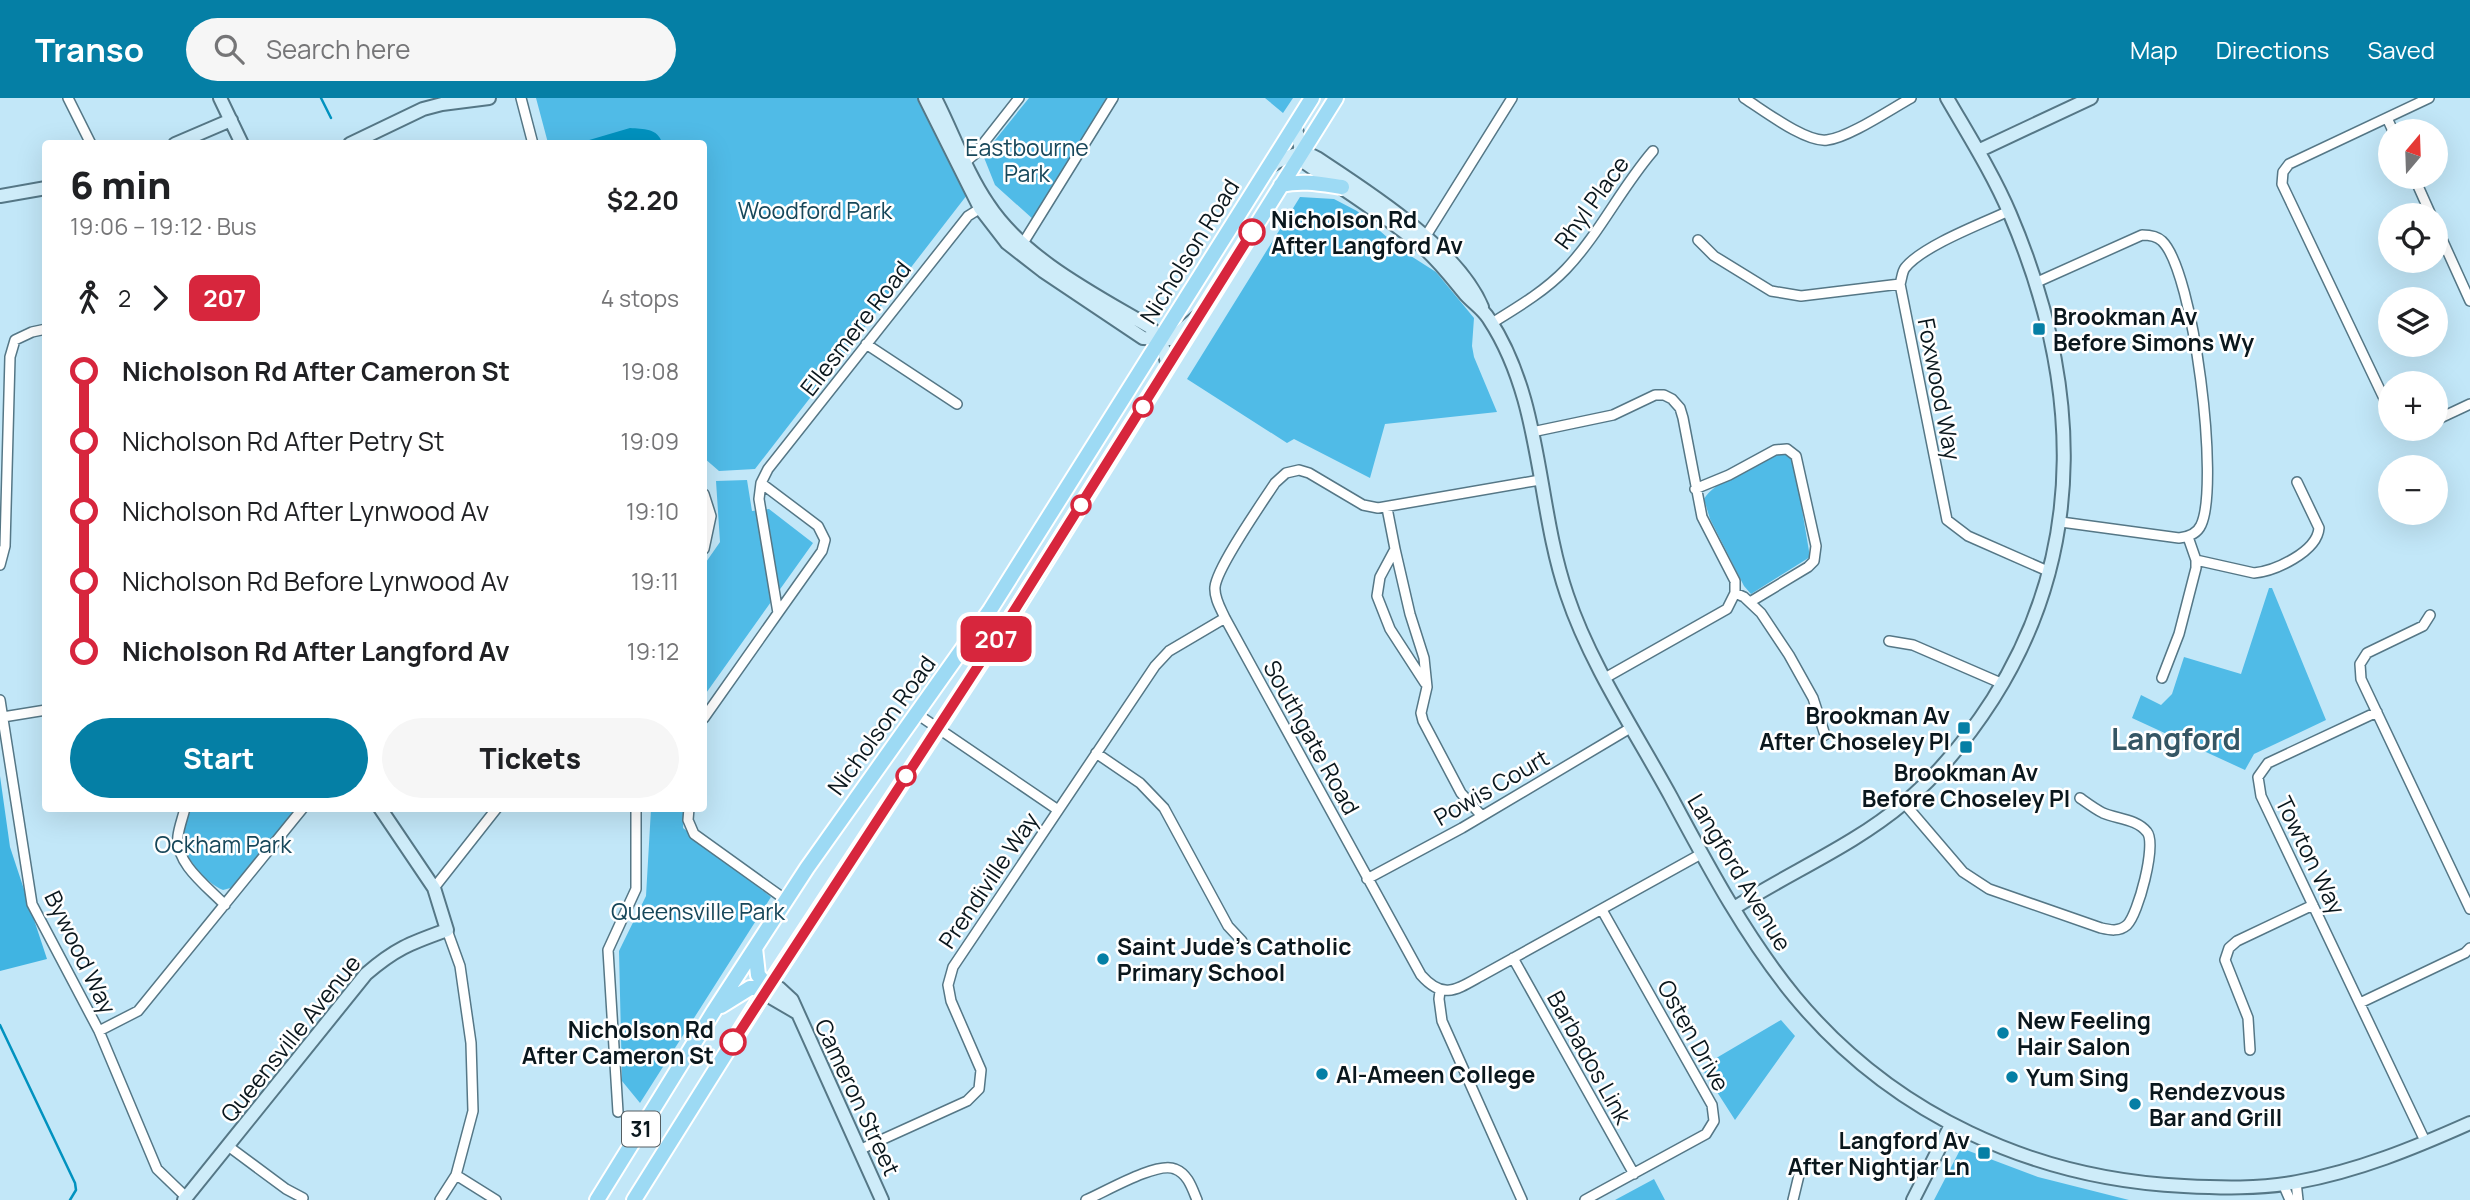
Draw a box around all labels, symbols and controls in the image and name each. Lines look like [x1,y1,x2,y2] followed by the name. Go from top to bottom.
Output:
[186,18,676,81] search box
[35,27,144,72] text: Transo
[210,30,248,68] icon: search
[266,31,411,67] text: Search here
[2130,33,2178,66] text: Map
[2216,33,2329,66] text: Directions
[2367,33,2435,66] text: Saved
[2378,119,2448,189] north arrow
[2378,119,2448,525] map controls
[965,131,1089,189] park label: Eastbourne Park
[1546,149,1636,255] street label: Rhyl Place
[70,158,171,210] text: 6 min
[1132,173,1246,329] street label: Nicholson Road
[607,182,679,218] text: $2.20
[738,194,893,226] park label: Woodford Park
[1271,203,1463,261] place label: Nicholson Rd After Langford Av
[2378,203,2448,273] button: locate
[70,210,256,242] text: 19:06 – 19:12 · Bus
[1239,219,1265,245] marker: Nicholson Rd After Langford Av
[792,254,918,402] street label: Ellesmere Road
[70,279,108,317] icon: walk
[141,279,179,317] icon: forward
[203,281,246,314] text: 207
[118,282,131,314] text: 2
[601,282,679,314] text: 4 stops
[2378,287,2448,357] button: layers
[2053,300,2254,358] place label: Brookman Av Before Simons Wy
[1911,315,1969,463] street label: Foxwood Way
[2031,321,2047,337] marker: Brookman Av Before Simons Wy
[122,353,510,389] text: Nicholson Rd After Cameron St
[622,355,679,387] text: 19:08
[2378,371,2448,441] button: +
[1133,397,1153,417] unlabelled marker
[122,423,444,459] text: Nicholson Rd After Petry St
[621,425,679,457] text: 19:09
[2378,455,2448,525] button: −
[122,493,489,529] text: Nicholson Rd After Lynwood Av
[626,495,679,527] text: 19:10
[1071,495,1091,515] unlabelled marker
[122,563,509,599] text: Nicholson Rd Before Lynwood Av
[631,565,679,597] text: 19:11
[956,616,1036,662] line badge: 207
[975,622,1017,655] text: 207
[122,633,510,669] text: Nicholson Rd After Langford Av
[627,635,679,667] text: 19:12
[820,649,942,801] street label: Nicholson Road
[1256,654,1368,820] street label: Southgate Road
[1759,699,1950,757] place label: Brookman Av After Choseley Pl
[70,718,368,798] button: Start
[382,718,679,798] button: Tickets
[2111,718,2241,759] district label: Langford
[1956,720,1972,736] marker: Brookman Av After Choseley Pl
[1958,739,1974,755] marker: Brookman Av Before Choseley Pl
[1428,741,1554,833] street label: Powis Court
[1862,756,2070,814] place label: Brookman Av Before Choseley Pl
[896,766,916,786] unlabelled marker
[1680,787,1800,957] street label: Langford Avenue
[2269,790,2353,920] street label: Towton Way
[931,805,1045,955] street label: Prendiville Way
[154,828,292,860] park label: Ockham Park
[37,885,125,1019] street label: Bywood Way
[611,895,785,927] park label: Queensville Park
[1117,930,1351,988] place label: Saint Jude's Catholic Primary School
[213,948,367,1128] street label: Queensville Avenue
[1095,951,1111,967] marker: Saint Jude's Catholic Primary School
[1650,974,1738,1096] street label: Osten Drive
[1540,985,1640,1130] street label: Barbados Link
[2017,1004,2151,1062] place label: New Feeling Hair Salon
[522,1013,714,1071] place label: Nicholson Rd After Cameron St
[808,1013,908,1181] street label: Cameron Street
[1995,1025,2011,1041] marker: New Feeling Hair Salon
[720,1029,746,1055] marker: Nicholson Rd After Cameron St
[1336,1058,1535,1090] place label: Al-Ameen College
[2026,1061,2129,1093] place label: Yum Sing
[1314,1066,1330,1082] marker: Al-Ameen College
[2004,1069,2020,1085] marker: Yum Sing
[2149,1075,2286,1133] place label: Rendezvous Bar and Grill
[2127,1096,2143,1112] marker: Rendezvous Bar and Grill
[622,1112,660,1146] road number: 31
[1788,1124,1970,1182] place label: Langford Av After Nightjar Ln
[1976,1145,1992,1161] marker: Langford Av After Nightjar Ln

